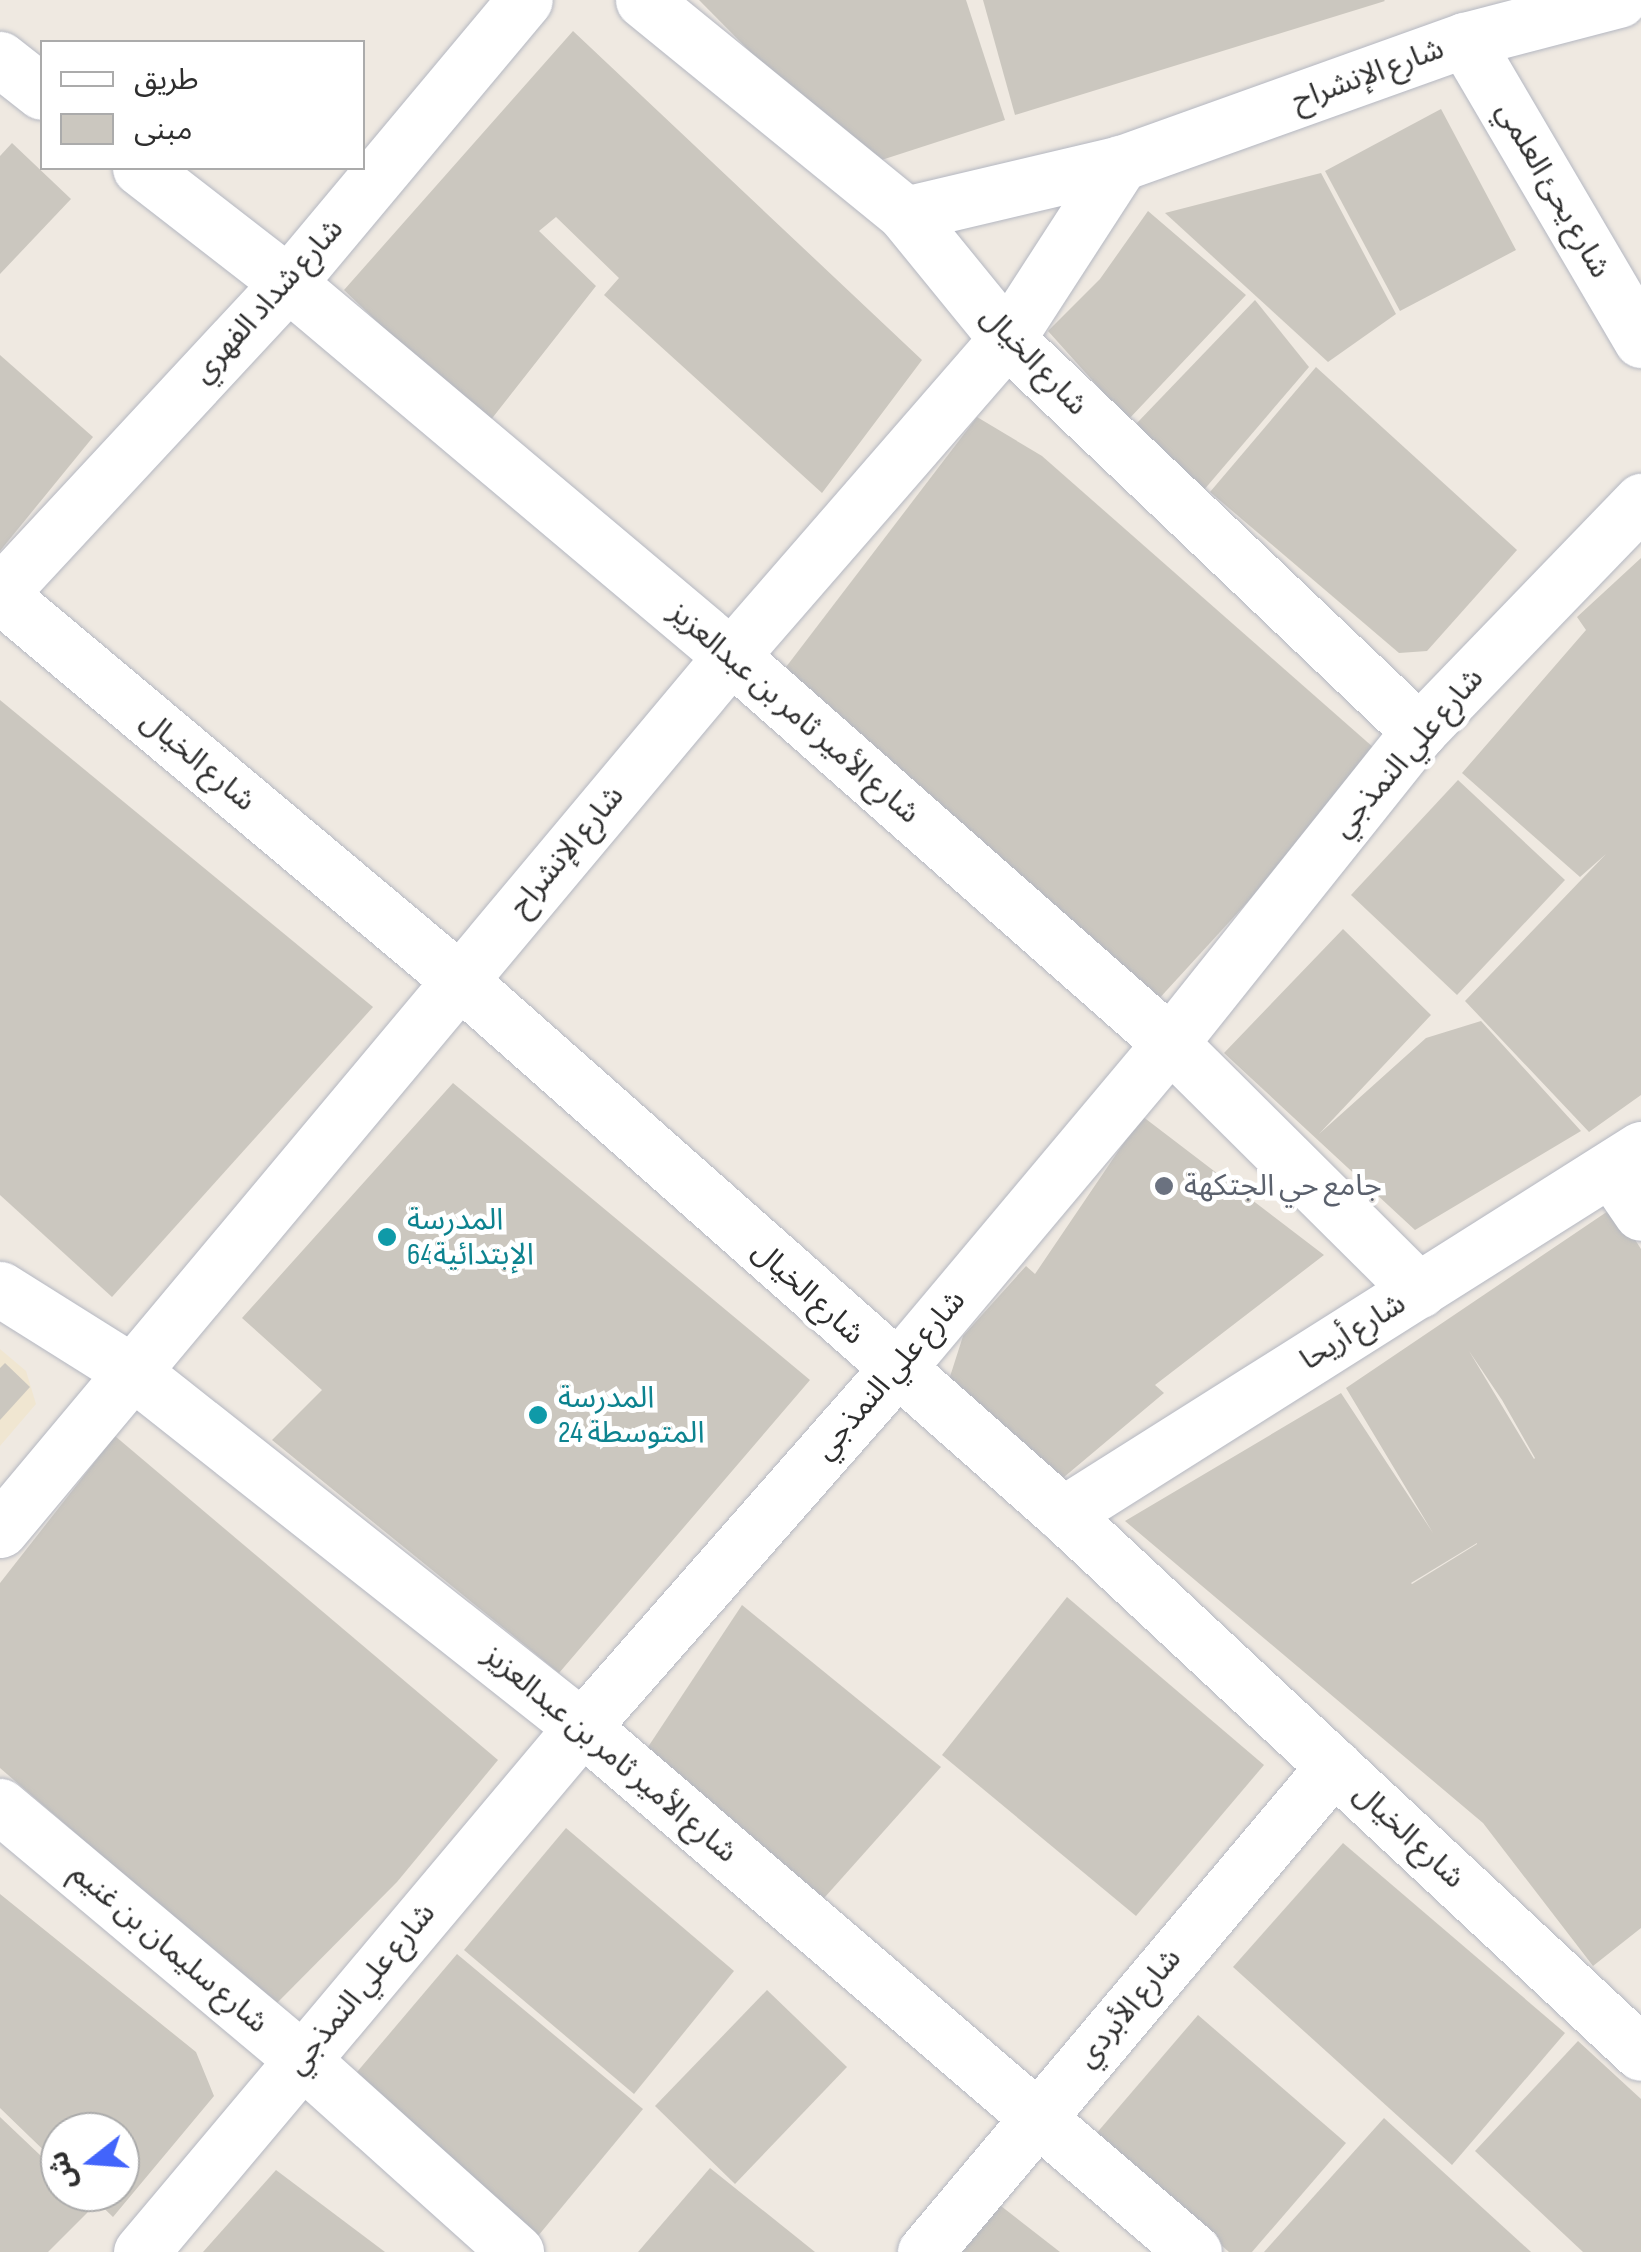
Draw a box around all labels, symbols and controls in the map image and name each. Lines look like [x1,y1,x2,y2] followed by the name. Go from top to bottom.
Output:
[1287,31,1449,119] street label: شارع الإنشراح
[40,40,365,170] legend
[134,62,199,98] text: طريق
[1488,96,1618,284] street label: شارع يحئ العلمي
[134,112,192,148] text: مبنى
[185,211,351,391] street label: شارع شداد الفهري
[973,299,1095,423] street label: شارع الخيال
[661,594,927,832] street label: شارع الأمير ثامر بن عبدالعزيز
[1325,661,1491,845] street label: شارع علي النمذجي
[134,703,262,819] street label: شارع الخيال
[502,779,632,923] street label: شارع الإنشراح
[1184,1168,1382,1204] place label: جامع حي الجتكهة
[1153,1175,1175,1197] marker: جامع حي الجتكهة
[407,1202,534,1272] place label: المدرسة الإبتدائية64
[376,1226,398,1248] marker: المدرسة الإبتدائية64
[745,1233,871,1353] street label: شارع الخيال
[807,1283,973,1467] street label: شارع علي النمذجي
[1294,1286,1412,1378] street label: شارع أريحا
[558,1380,705,1450] place label: المدرسة المتوسطة 24
[527,1404,549,1426] marker: المدرسة المتوسطة 24
[476,1637,744,1871] street label: شارع الأمير ثامر بن عبدالعزيز
[1346,1776,1472,1896] street label: شارع الخيال
[63,1855,275,2041] street label: شارع سليمان بن غنيم
[279,1896,443,2082] street label: شارع علي النمذجي
[1069,1941,1189,2075] street label: شارع الأبردي
[40,2112,140,2212] north arrow
[41,2147,84,2194] text: ش

